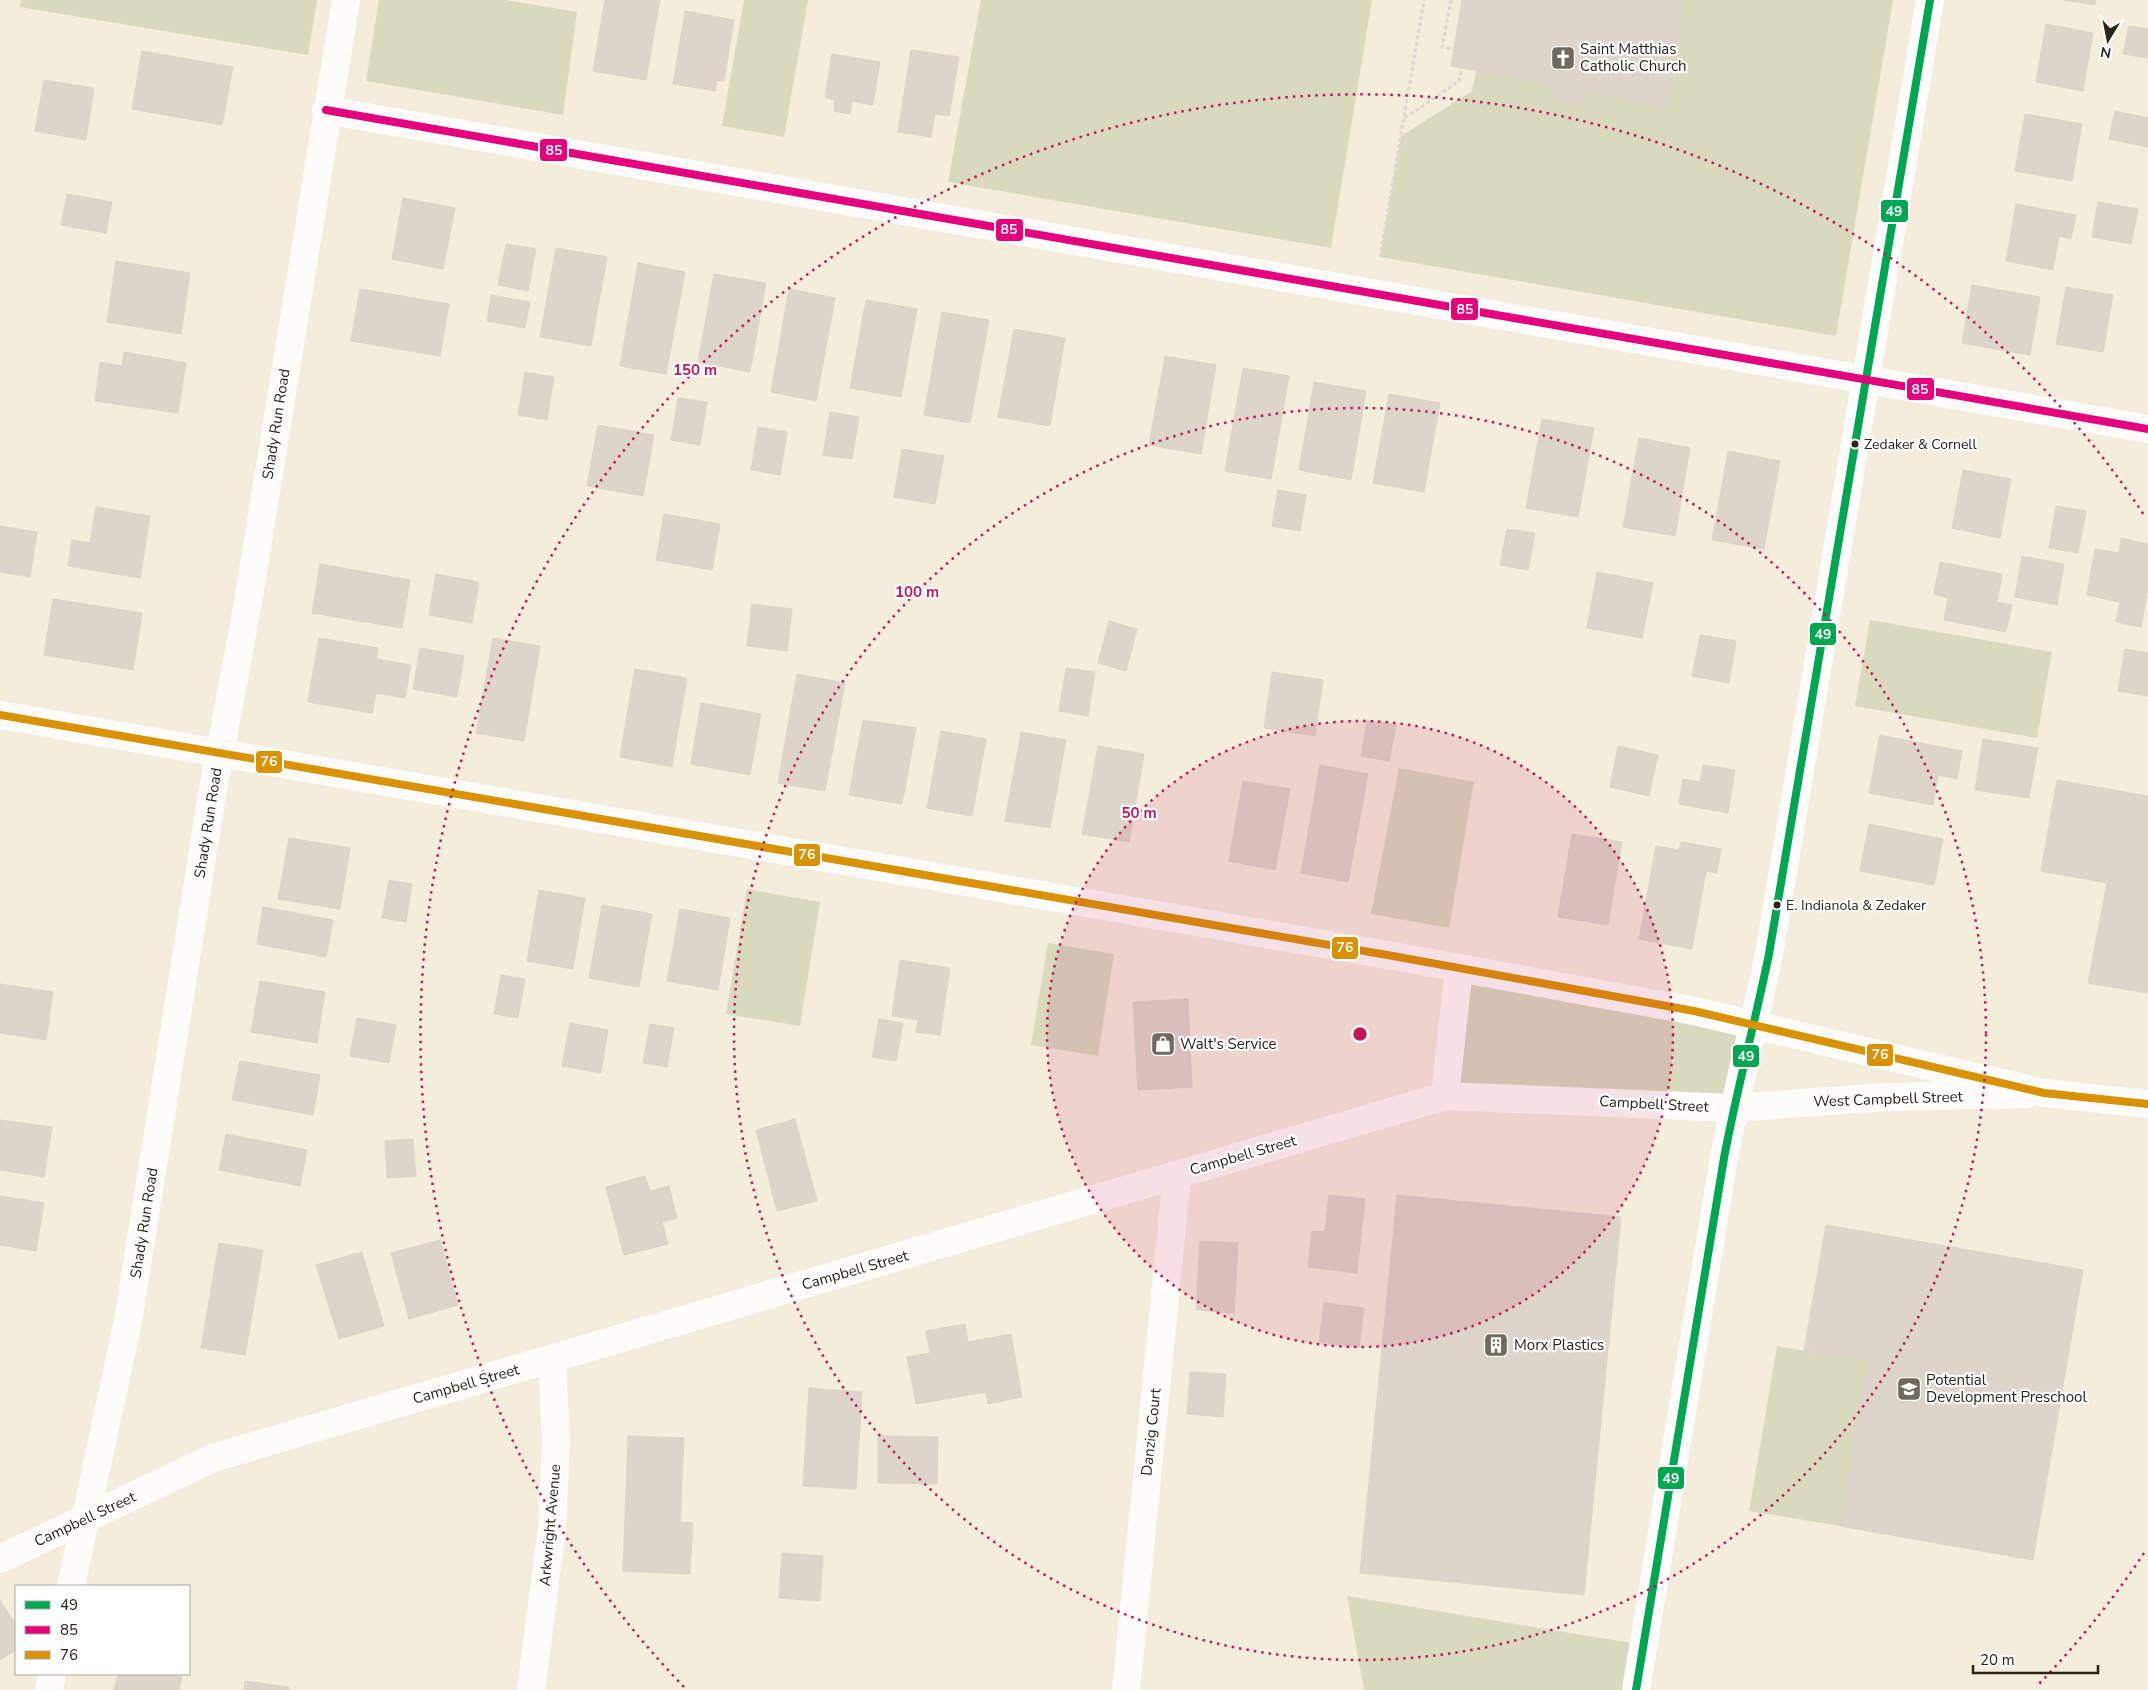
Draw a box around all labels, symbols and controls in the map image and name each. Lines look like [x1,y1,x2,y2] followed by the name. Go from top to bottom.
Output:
[2083,15,2133,65] north arrow
[1580,39,1686,76] place label: Saint Matthias Catholic Church
[2099,42,2113,63] text: N
[1550,45,1576,71] church icon: Saint Matthias Catholic Church
[539,138,568,162] line badge: 85
[546,141,562,160] text: 85
[1880,199,1909,223] line badge: 49
[1886,202,1902,221] text: 49
[995,218,1024,242] line badge: 85
[1001,220,1017,239] text: 85
[1450,297,1479,321] line badge: 85
[1457,300,1473,319] text: 85
[673,360,717,380] text: 150 m
[257,367,295,481] street label: Shady Run Road
[1906,377,1935,401] line badge: 85
[1912,380,1928,399] text: 85
[1864,435,1978,454] place label: Zedaker & Cornell
[1850,439,1860,449] marker: Zedaker & Cornell
[895,582,939,602] text: 100 m
[1809,622,1837,646] line badge: 49
[1815,625,1831,644] text: 49
[255,750,283,774] line badge: 76
[261,752,277,771] text: 76
[189,766,227,880] street label: Shady Run Road
[1121,803,1157,823] text: 50 m
[793,843,821,867] line badge: 76
[799,845,815,864] text: 76
[1786,896,1926,915] place label: E. Indianola & Zedaker
[1772,900,1782,910] marker: E. Indianola & Zedaker
[1331,936,1359,960] line badge: 76
[1337,938,1353,957] text: 76
[1351,1025,1369,1043] centre of rings
[1150,1031,1176,1057] shop icon: Walt's Service
[1180,1034,1277,1054] place label: Walt's Service
[1866,1043,1894,1067] line badge: 76
[1732,1044,1760,1068] line badge: 49
[1872,1045,1888,1064] text: 76
[1738,1047,1754,1066] text: 49
[1813,1086,1964,1112] street label: West Campbell Street
[1599,1091,1710,1117] street label: Campbell Street
[1187,1130,1299,1180] street label: Campbell Street
[125,1166,163,1280] street label: Shady Run Road
[799,1245,911,1295] street label: Campbell Street
[1483,1332,1509,1358] building icon: Morx Plastics
[1514,1335,1604,1355] place label: Morx Plastics
[410,1359,522,1409] street label: Campbell Street
[1926,1370,2087,1407] place label: Potential Development Preschool
[1896,1376,1922,1402] school or university icon: Potential Development Preschool
[1136,1386,1166,1477] street label: Danzig Court
[535,1463,565,1587] street label: Arkwright Avenue
[1657,1466,1685,1490] line badge: 49
[1663,1469,1679,1488] text: 49
[31,1486,140,1551] street label: Campbell Street
[15,1585,190,1675] legend
[60,1595,78,1615] text: 49
[60,1620,78,1640] text: 85
[1973,1642,2098,1674] scale bar
[60,1645,78,1665] text: 76
[1980,1650,2015,1670] text: 20 m

